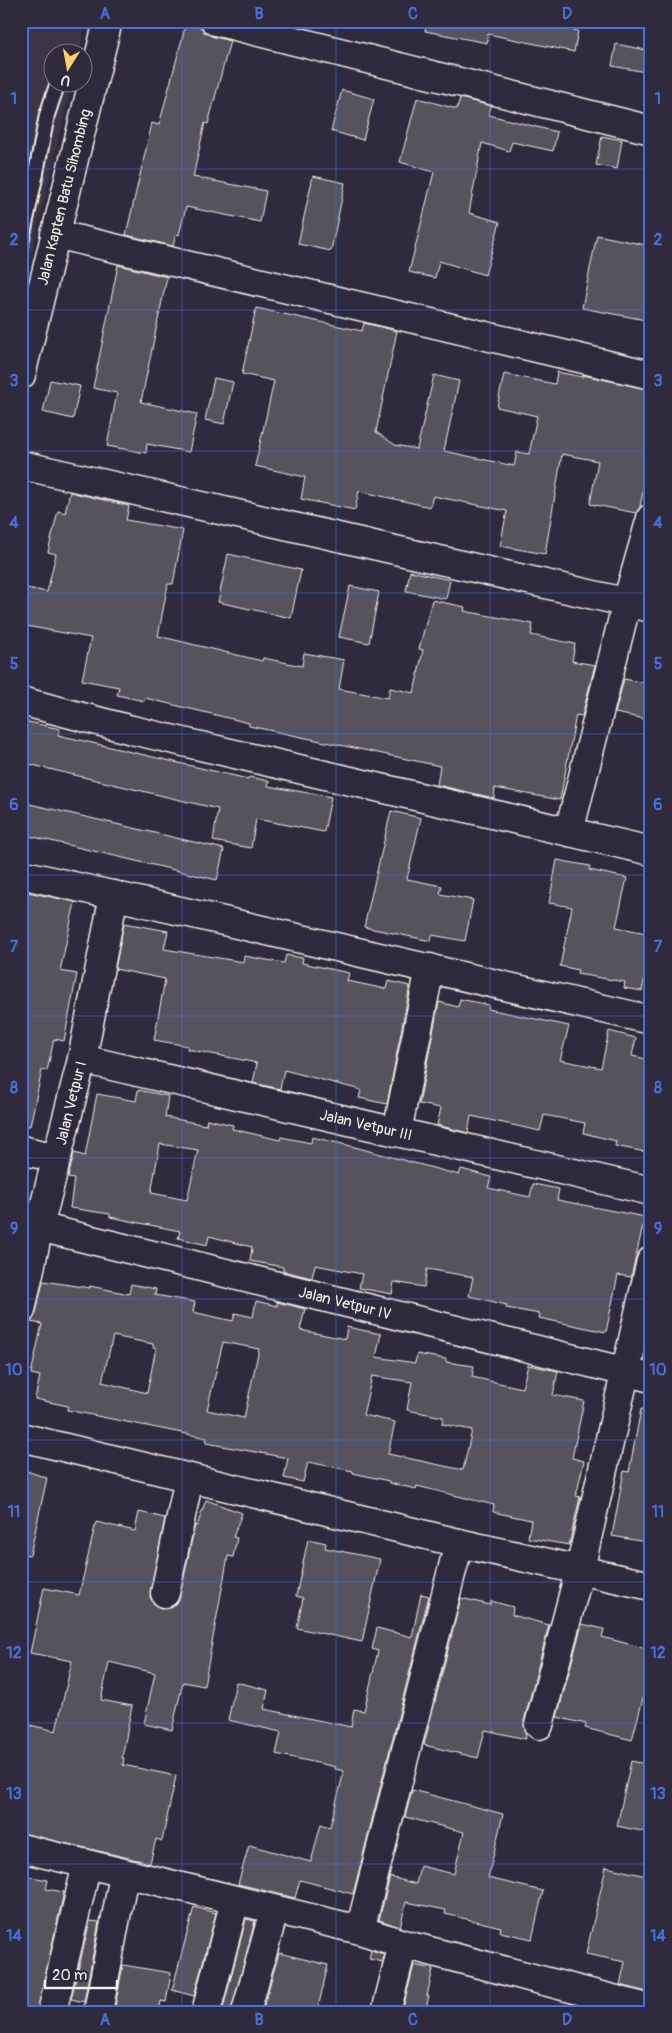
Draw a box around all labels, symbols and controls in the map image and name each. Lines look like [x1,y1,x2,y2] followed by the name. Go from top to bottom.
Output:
[100,4,111,24] text: A
[254,4,264,24] text: B
[408,4,418,24] text: C
[562,4,572,24] text: D
[42,42,92,92] north arrow
[59,71,72,89] text: U
[11,89,17,109] text: 1
[655,89,661,109] text: 1
[33,107,96,287] street label: Jalan Kapten Batu Sihombing
[10,230,19,250] text: 2
[654,230,663,250] text: 2
[10,371,19,391] text: 3
[654,371,663,391] text: 3
[9,513,19,533] text: 4
[653,513,663,533] text: 4
[10,654,19,674] text: 5
[654,654,663,674] text: 5
[9,795,19,815] text: 6
[653,795,663,815] text: 6
[10,937,19,957] text: 7
[654,937,663,957] text: 7
[52,1059,91,1147] street label: Jalan Vetpur I
[10,1078,18,1098] text: 8
[654,1078,662,1098] text: 8
[318,1106,414,1145] street label: Jalan Vetpur III
[10,1219,18,1239] text: 9
[654,1219,662,1239] text: 9
[297,1283,393,1324] street label: Jalan Vetpur IV
[5,1360,23,1380] text: 10
[649,1360,667,1380] text: 10
[8,1502,20,1522] text: 11
[652,1502,664,1522] text: 11
[6,1643,22,1663] text: 12
[650,1643,666,1663] text: 12
[6,1784,22,1804] text: 13
[650,1784,666,1804] text: 13
[6,1926,22,1946] text: 14
[650,1926,666,1946] text: 14
[45,1958,118,1990] scale bar
[52,1966,87,1985] text: 20 m
[100,2010,111,2030] text: A
[254,2010,264,2030] text: B
[408,2010,418,2030] text: C
[562,2010,572,2030] text: D

